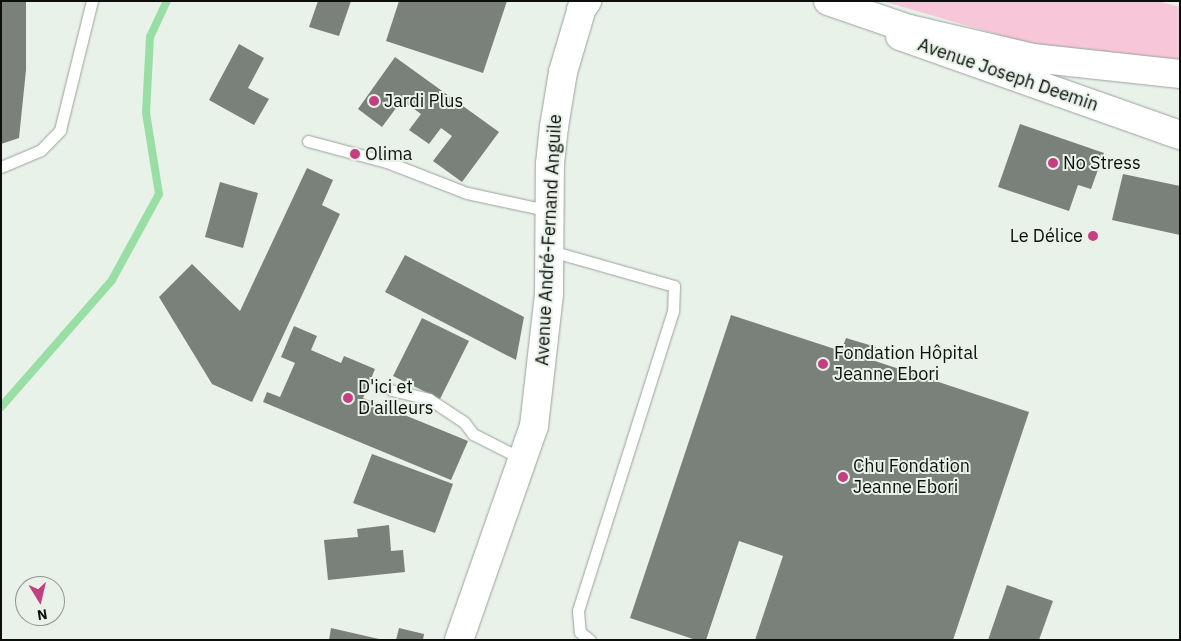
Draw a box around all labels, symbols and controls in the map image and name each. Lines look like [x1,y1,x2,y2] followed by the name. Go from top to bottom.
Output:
[915,34,1101,116] street label: Avenue Joseph Deemin
[384,90,463,112] place label: Jardi Plus
[368,95,380,107] marker: Jardi Plus
[532,114,566,366] street label: Avenue André-Fernand Anguile
[365,143,412,165] place label: Olima
[349,148,361,160] marker: Olima
[1063,152,1141,174] place label: No Stress
[1047,157,1059,169] marker: No Stress
[1010,225,1083,247] place label: Le Délice
[1087,230,1099,242] marker: Le Délice
[834,343,978,386] place label: Fondation Hôpital Jeanne Ebori
[816,357,830,371] marker: Fondation Hôpital Jeanne Ebori
[358,377,434,419] place label: D'ici et D'ailleurs
[342,392,354,404] marker: D'ici et D'ailleurs
[853,456,970,498] place label: Chu Fondation Jeanne Ebori
[837,471,849,483] marker: Chu Fondation Jeanne Ebori
[15,576,65,626] north arrow
[36,605,49,625] text: N

